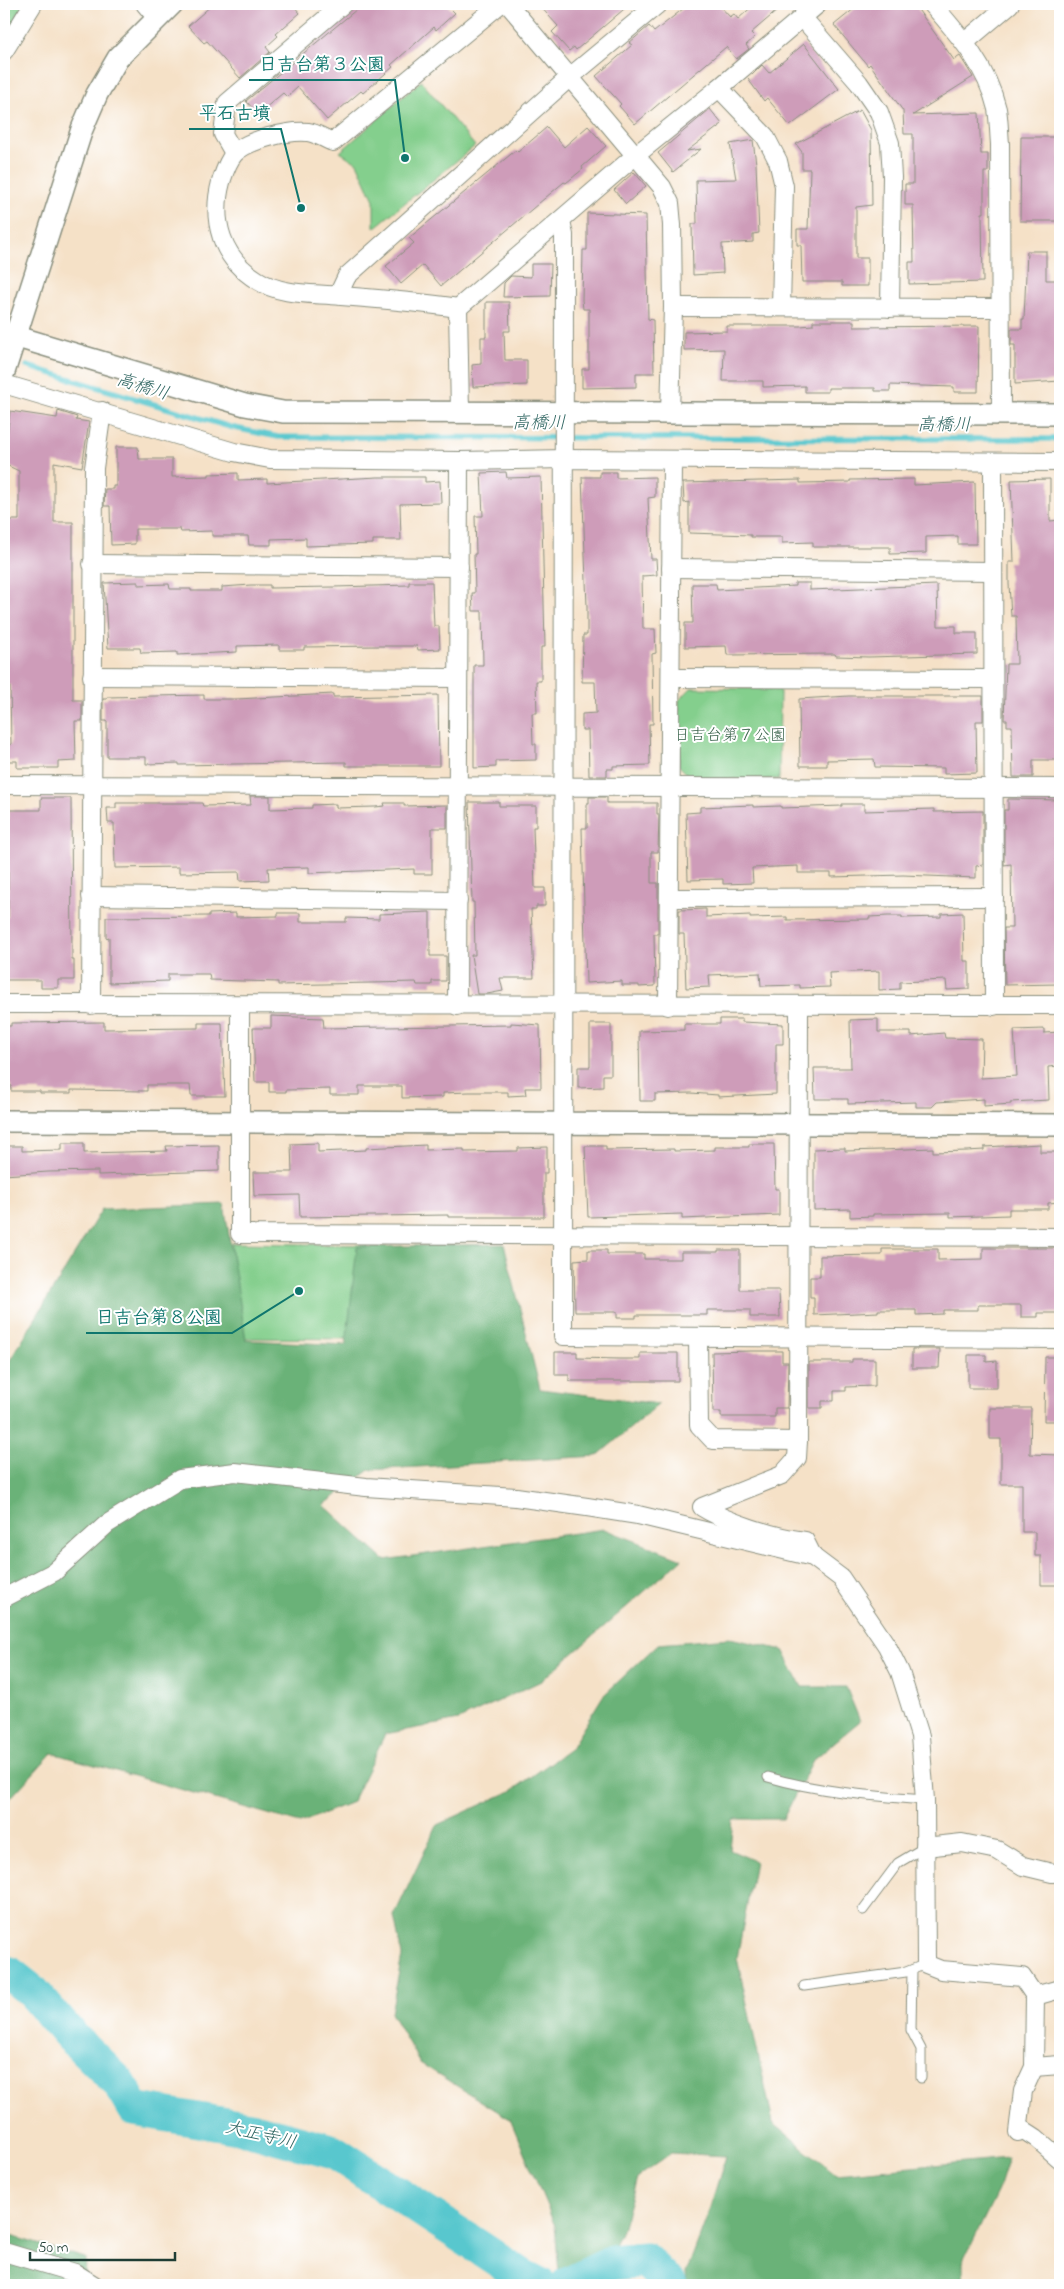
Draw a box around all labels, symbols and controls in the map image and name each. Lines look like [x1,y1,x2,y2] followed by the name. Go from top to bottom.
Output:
[249,47,395,80] callout: 日吉台第３公園
[259,53,385,79] text: 日吉台第３公園
[189,96,281,129] callout: 平石古墳
[199,102,271,128] text: 平石古墳
[113,368,172,408] water label: 高橋川
[512,411,566,437] water label: 高橋川
[917,413,971,439] water label: 高橋川
[674,724,786,748] park label: 日吉台第７公園
[86,1300,232,1333] callout: 日吉台第８公園
[96,1306,222,1332] text: 日吉台第８公園
[223,2115,299,2157] water label: 大正寺川
[30,2229,175,2261] scale bar
[38,2237,69,2259] text: 50 m

